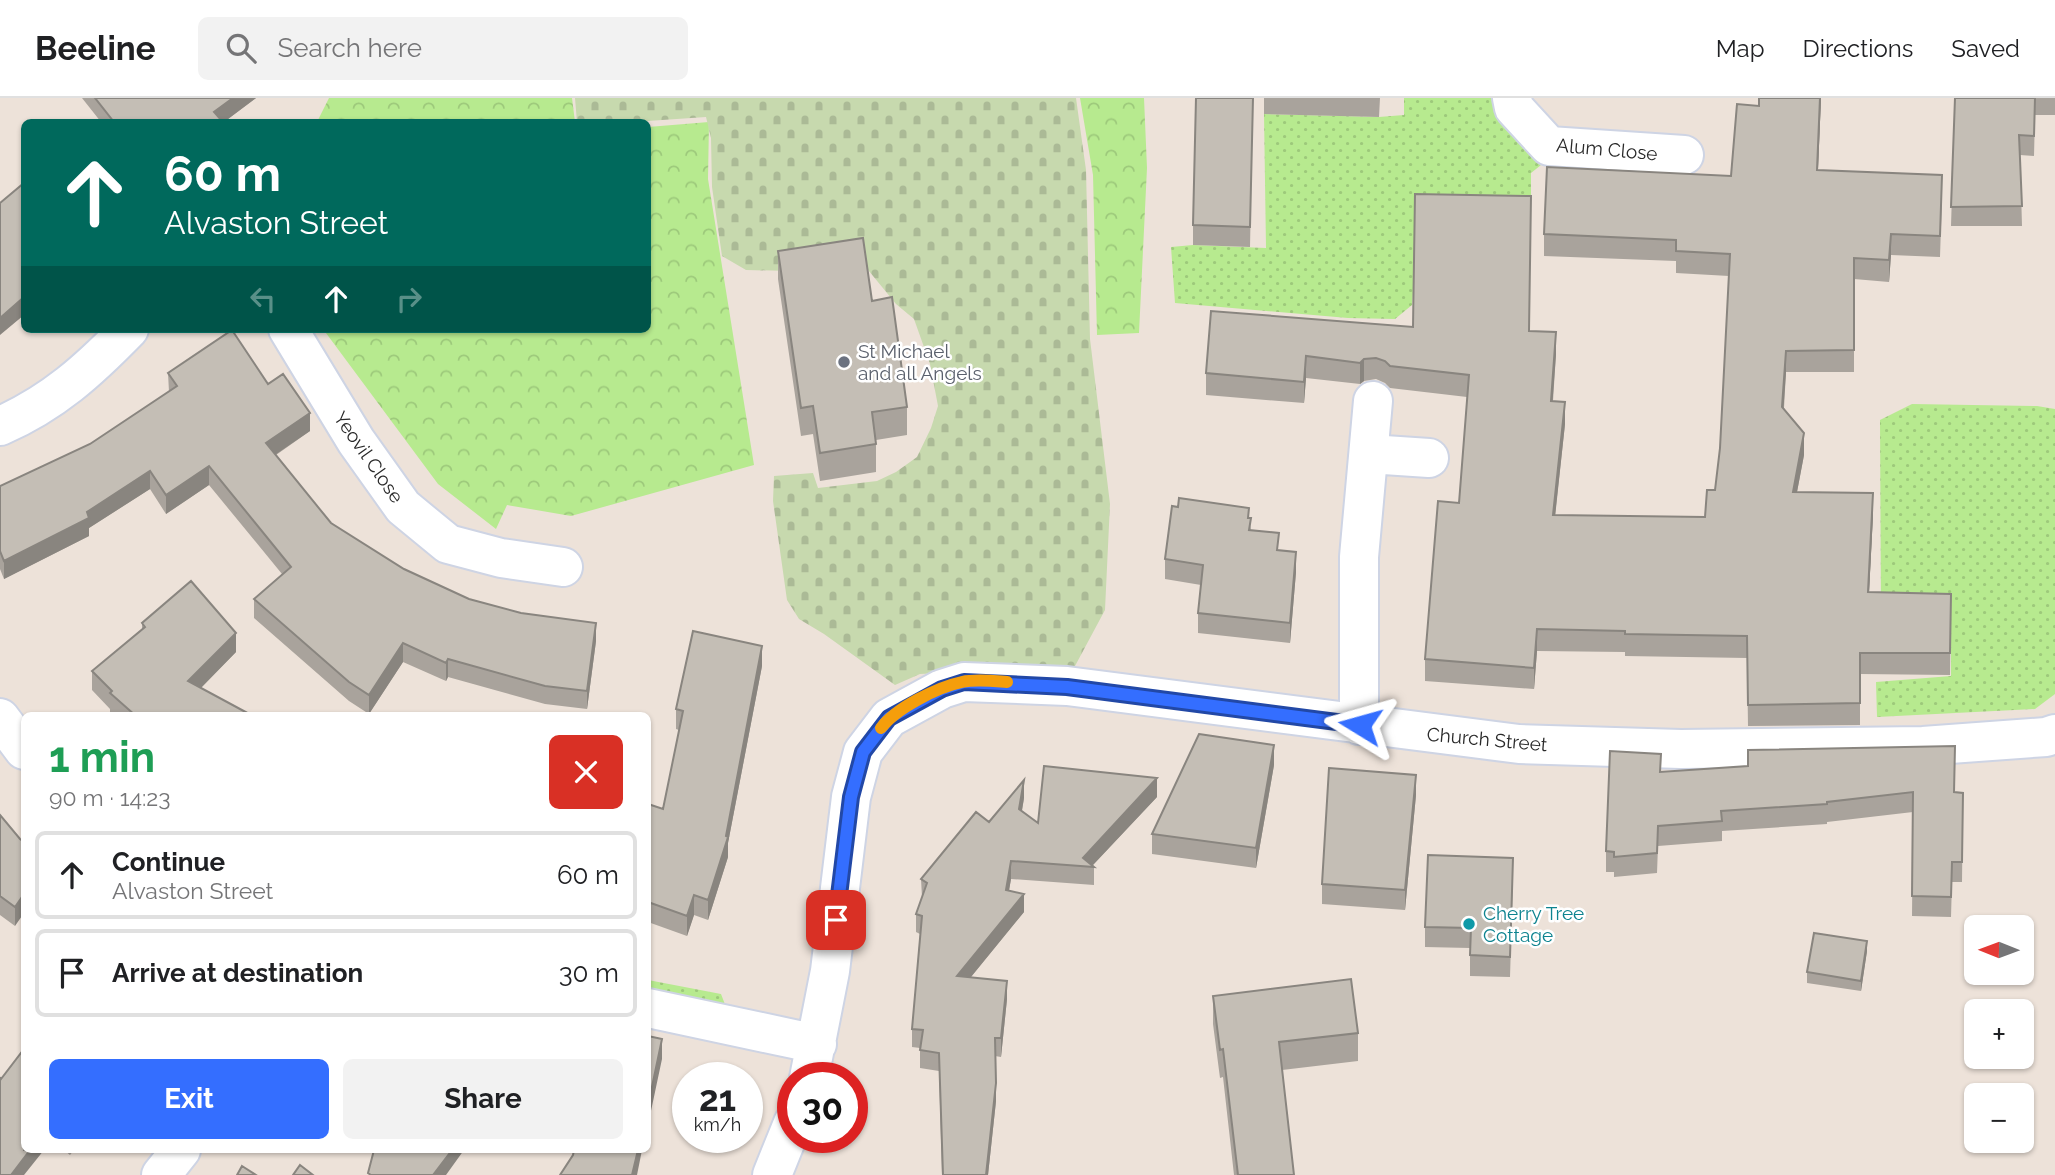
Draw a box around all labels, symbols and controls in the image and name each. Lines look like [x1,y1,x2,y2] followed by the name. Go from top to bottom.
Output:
[198,17,688,80] search box
[35,29,156,68] text: Beeline
[222,29,260,67] icon: search
[278,33,422,63] text: Search here
[1716,34,1765,63] text: Map
[1803,34,1913,63] text: Directions
[1951,34,2020,63] text: Saved
[1556,134,1658,164] street label: Alum Close
[164,145,281,202] text: 60 m
[49,147,140,238] icon: ahead
[164,204,388,241] text: Alvaston Street
[244,280,282,318] icon: left
[317,280,355,318] icon: ahead
[390,280,428,318] icon: right
[858,340,982,384] place label: St Michael and all Angels
[836,354,852,370] marker: St Michael and all Angels
[330,407,408,507] street label: Yeovil Close
[1323,688,1397,762] position arrow
[1426,723,1549,755] street label: Church Street
[49,733,155,782] text: 1 min
[549,735,623,809] button: close
[49,784,171,811] text: 90 m · 14:23
[112,847,225,877] text: Continue
[53,856,91,894] icon: ahead
[557,860,619,890] text: 60 m
[112,877,273,904] text: Alvaston Street
[806,890,866,950] pin
[817,901,855,939] icon: arrive
[1483,902,1584,946] place label: Cherry Tree Cottage
[1964,915,2034,985] north arrow
[1964,915,2034,1153] map controls
[1461,916,1477,932] marker: Cherry Tree Cottage
[53,954,91,992] icon: arrive
[112,958,363,988] text: Arrive at destination
[559,958,619,988] text: 30 m
[1964,999,2034,1069] button: +
[49,1059,329,1139] button: Exit
[343,1059,623,1139] button: Share
[777,1062,868,1153] speed limit sign: 30
[699,1078,736,1119] text: 21
[1964,1083,2034,1153] button: −
[694,1114,741,1135] text: km/h

